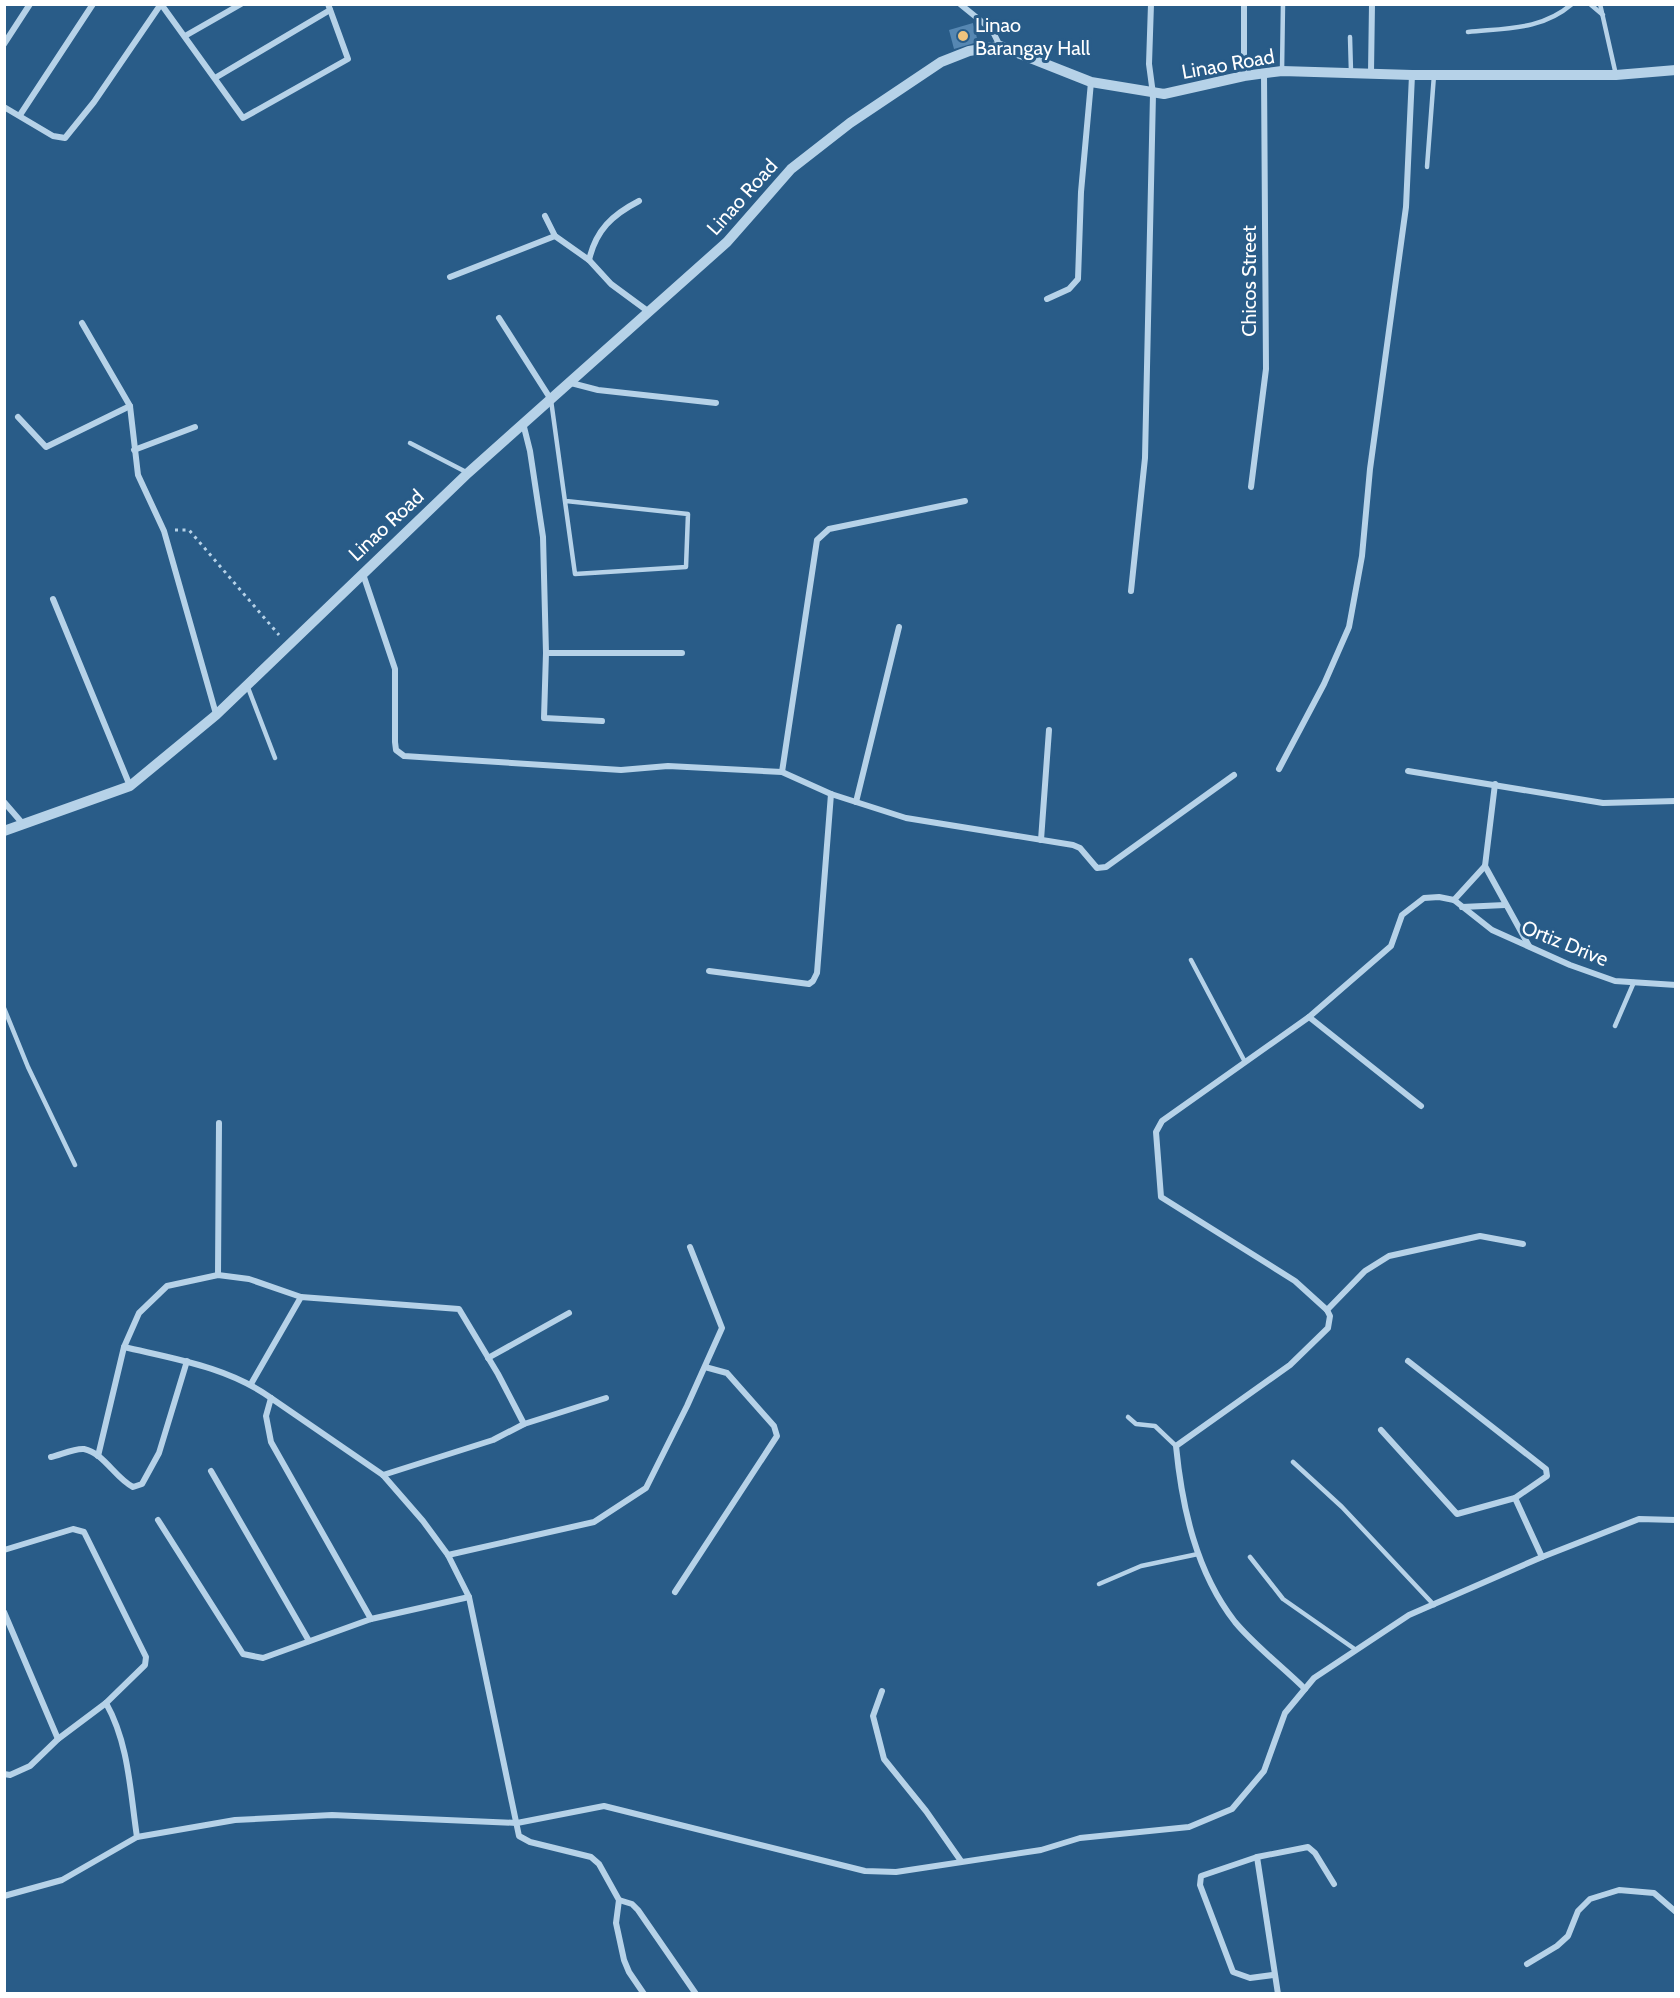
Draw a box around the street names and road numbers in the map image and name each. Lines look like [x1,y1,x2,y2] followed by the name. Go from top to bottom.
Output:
[1180,44,1276,84] street label: Linao Road
[702,154,782,240] street label: Linao Road
[1237,225,1261,337] street label: Chicos Street
[343,484,429,566] street label: Linao Road
[1518,915,1612,971] street label: Ortiz Drive

